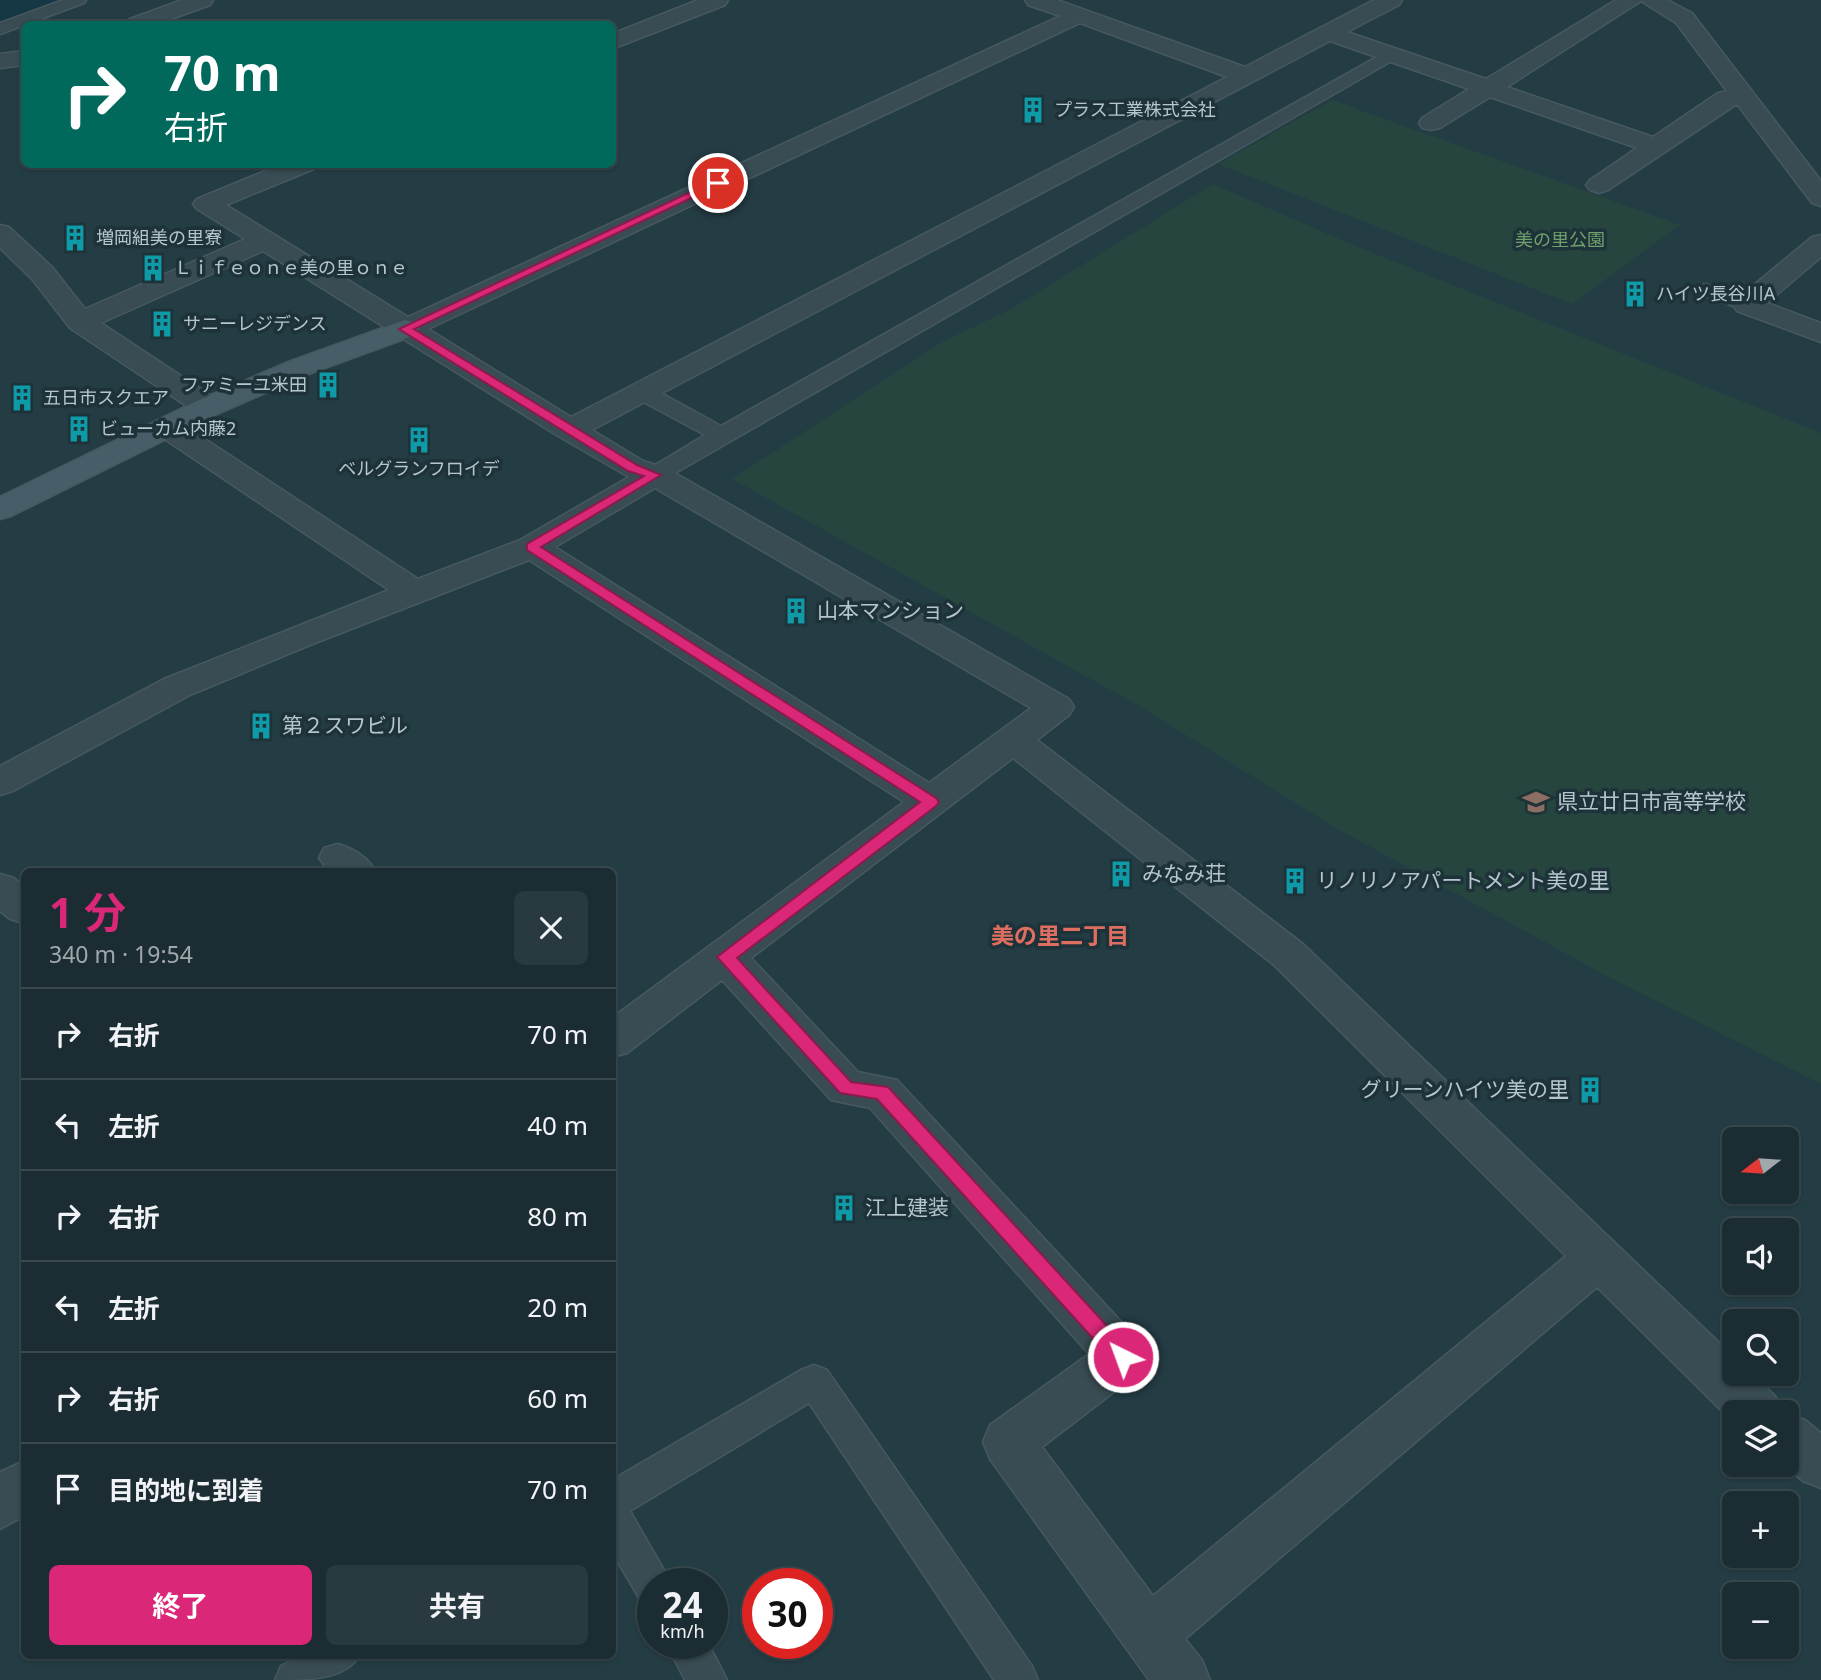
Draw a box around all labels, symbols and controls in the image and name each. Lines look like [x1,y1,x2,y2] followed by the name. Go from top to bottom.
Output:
[164,39,281,105] text: 70 m
[49,49,140,140] icon: right
[1018,95,1048,125] building icon: プラス工業株式会社
[1054,97,1216,121] place label: プラス工業株式会社
[164,105,228,148] text: 右折
[688,153,748,213] pin
[699,164,737,202] icon: arrive
[60,223,90,253] building icon: 増岡組美の里寮
[96,225,222,249] place label: 増岡組美の里寮
[1515,227,1605,251] park label: 美の里公園
[138,253,168,283] building icon: Ｌｉｆｅｏｎｅ美の里ｏｎｅ
[174,255,408,279] place label: Ｌｉｆｅｏｎｅ美の里ｏｎｅ
[1620,279,1650,309] building icon: ハイツ長谷川A
[1656,281,1776,305] place label: ハイツ長谷川A
[147,309,177,339] building icon: サニーレジデンス
[183,311,327,335] place label: サニーレジデンス
[313,370,343,400] building icon: ファミーユ米田
[181,372,307,396] place label: ファミーユ米田
[7,383,37,413] building icon: 五日市スクエア
[43,385,169,409] place label: 五日市スクエア
[64,414,94,444] building icon: ビューカム内藤2
[100,416,236,440] place label: ビューカム内藤2
[404,425,434,455] building icon: ベルグランフロイデ
[338,456,500,480] place label: ベルグランフロイデ
[781,596,811,626] building icon: 山本マンション
[817,596,964,624] place label: 山本マンション
[246,711,276,741] building icon: 第２スワビル
[282,711,408,739] place label: 第２スワビル
[1521,787,1551,817] school or university icon: 県立廿日市高等学校
[1557,787,1746,815] place label: 県立廿日市高等学校
[1106,859,1136,889] building icon: みなみ荘
[1142,859,1226,887] place label: みなみ荘
[1280,866,1310,896] building icon: リノリノアパートメント美の里
[1316,866,1610,894] place label: リノリノアパートメント美の里
[49,883,126,940] text: 1 分
[514,891,588,965] button: close
[991,919,1129,951] district label: 美の里二丁目
[49,938,193,970] text: 340 m · 19:54
[49,1015,87,1053] icon: right
[527,1016,588,1052] text: 70 m
[108,1017,160,1053] text: 右折
[1360,1075,1569,1103] place label: グリーンハイツ美の里
[1575,1075,1605,1105] building icon: グリーンハイツ美の里
[49,1106,87,1144] icon: left
[527,1107,588,1143] text: 40 m
[108,1108,160,1144] text: 左折
[1722,1127,1799,1204] north arrow
[1722,1127,1799,1659] map controls
[829,1193,859,1223] building icon: 江上建装
[865,1193,949,1221] place label: 江上建装
[49,1197,87,1235] icon: right
[527,1198,588,1234] text: 80 m
[108,1199,160,1235] text: 右折
[1722,1218,1799,1295] button: sound
[49,1288,87,1326] icon: left
[527,1289,588,1325] text: 20 m
[108,1290,160,1326] text: 左折
[1722,1309,1799,1386] button: search
[1086,1320,1160,1394] position arrow
[49,1379,87,1417] icon: right
[527,1380,588,1416] text: 60 m
[108,1381,160,1417] text: 右折
[1722,1400,1799,1477] button: layers
[49,1470,87,1508] icon: arrive
[527,1471,588,1507] text: 70 m
[108,1472,264,1508] text: 目的地に到着
[1722,1491,1799,1568] button: +
[49,1565,312,1645] button: 終了
[326,1565,588,1645] button: 共有
[742,1568,833,1659] speed limit sign: 30
[662,1581,703,1628] text: 24
[1722,1582,1799,1659] button: −
[660,1619,705,1643] text: km/h

